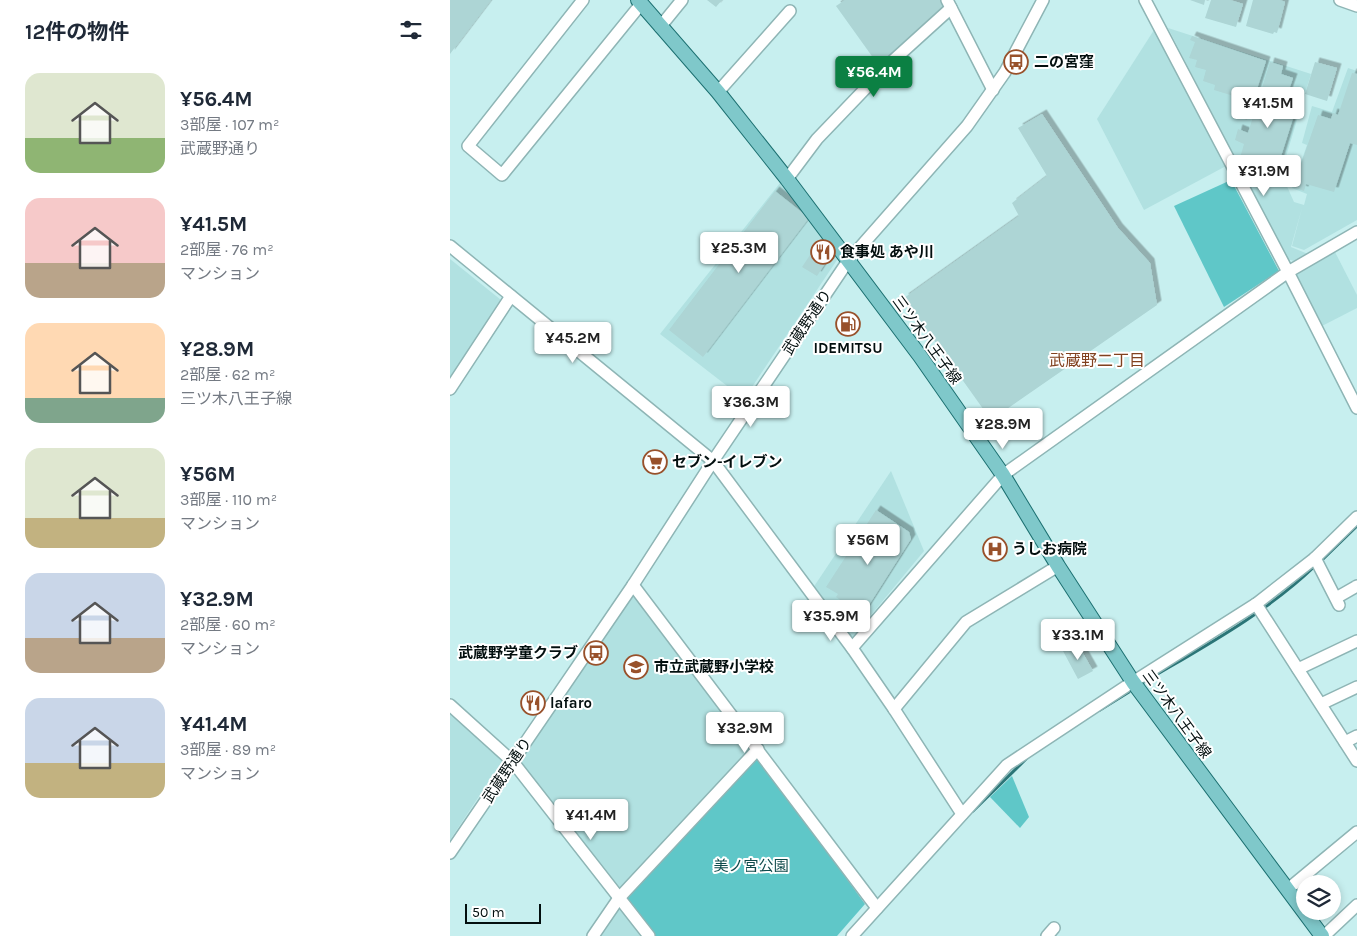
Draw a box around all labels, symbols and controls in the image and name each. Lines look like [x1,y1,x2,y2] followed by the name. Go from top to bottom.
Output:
[397,16,425,44] icon: filters
[25,20,129,44] text: 12件の物件
[1003,49,1029,75] bus stop icon: 二の宮窪
[1034,53,1094,71] place label: 二の宮窪
[833,56,915,98] pin: ¥56.4M
[846,62,902,81] text: ¥56.4M
[1227,86,1309,129] pin: ¥41.5M
[180,87,253,111] text: ¥56.4M
[65,93,125,153] icon: home
[1242,93,1294,112] text: ¥41.5M
[180,115,279,134] text: 3部屋 · 107 m²
[180,139,260,158] text: 武蔵野通り
[1223,154,1305,197] pin: ¥31.9M
[1238,161,1290,180] text: ¥31.9M
[180,212,247,236] text: ¥41.5M
[65,218,125,278] icon: home
[698,232,780,274] pin: ¥25.3M
[711,238,767,257] text: ¥25.3M
[810,239,836,265] restaurant icon: 食事処 あや川
[180,240,274,259] text: 2部屋 · 76 m²
[840,243,934,261] place label: 食事処 あや川
[180,264,260,283] text: マンション
[779,286,835,358] street label: 武蔵野通り
[889,292,965,388] street label: 三ツ木八王子線
[835,311,861,337] fuel station icon: IDEMITSU
[532,322,614,364] pin: ¥45.2M
[545,328,601,347] text: ¥45.2M
[180,337,254,361] text: ¥28.9M
[813,339,883,357] place label: IDEMITSU
[65,343,125,403] icon: home
[1049,351,1145,370] district label: 武蔵野二丁目
[180,365,275,384] text: 2部屋 · 62 m²
[710,386,792,428] pin: ¥36.3M
[180,389,292,408] text: 三ツ木八王子線
[723,392,779,411] text: ¥36.3M
[962,408,1044,450] pin: ¥28.9M
[975,414,1031,433] text: ¥28.9M
[642,449,668,475] supermarket icon: セブン-イレブン
[672,453,783,471] place label: セブン-イレブン
[180,462,236,486] text: ¥56M
[65,468,125,528] icon: home
[180,490,277,509] text: 3部屋 · 110 m²
[180,514,260,533] text: マンション
[838,524,898,566] pin: ¥56M
[847,530,889,549] text: ¥56M
[982,536,1008,562] hospital icon: うしお病院
[1012,540,1087,558] place label: うしお病院
[180,587,254,611] text: ¥32.9M
[65,593,125,653] icon: home
[790,600,872,642] pin: ¥35.9M
[803,606,859,625] text: ¥35.9M
[180,615,276,634] text: 2部屋 · 60 m²
[1037,618,1119,661] pin: ¥33.1M
[1052,625,1104,644] text: ¥33.1M
[180,639,260,658] text: マンション
[583,640,609,666] bus stop icon: 武蔵野学童クラブ
[458,644,578,662] place label: 武蔵野学童クラブ
[623,654,649,680] school or university icon: 市立武蔵野小学校
[654,658,774,676] place label: 市立武蔵野小学校
[1139,666,1215,762] street label: 三ツ木八王子線
[520,690,546,716] restaurant icon: lafaro
[550,694,592,712] place label: lafaro
[180,712,248,736] text: ¥41.4M
[704,712,786,754] pin: ¥32.9M
[65,718,125,778] icon: home
[717,718,773,737] text: ¥32.9M
[479,734,535,806] street label: 武蔵野通り
[180,740,276,759] text: 3部屋 · 89 m²
[180,764,260,783] text: マンション
[550,798,632,841] pin: ¥41.4M
[565,805,617,824] text: ¥41.4M
[713,857,789,875] park label: 美ノ宮公園
[1296,875,1341,920] map controls
[1296,875,1341,920] button: layers
[465,901,541,924] scale bar
[472,904,505,921] text: 50 m

